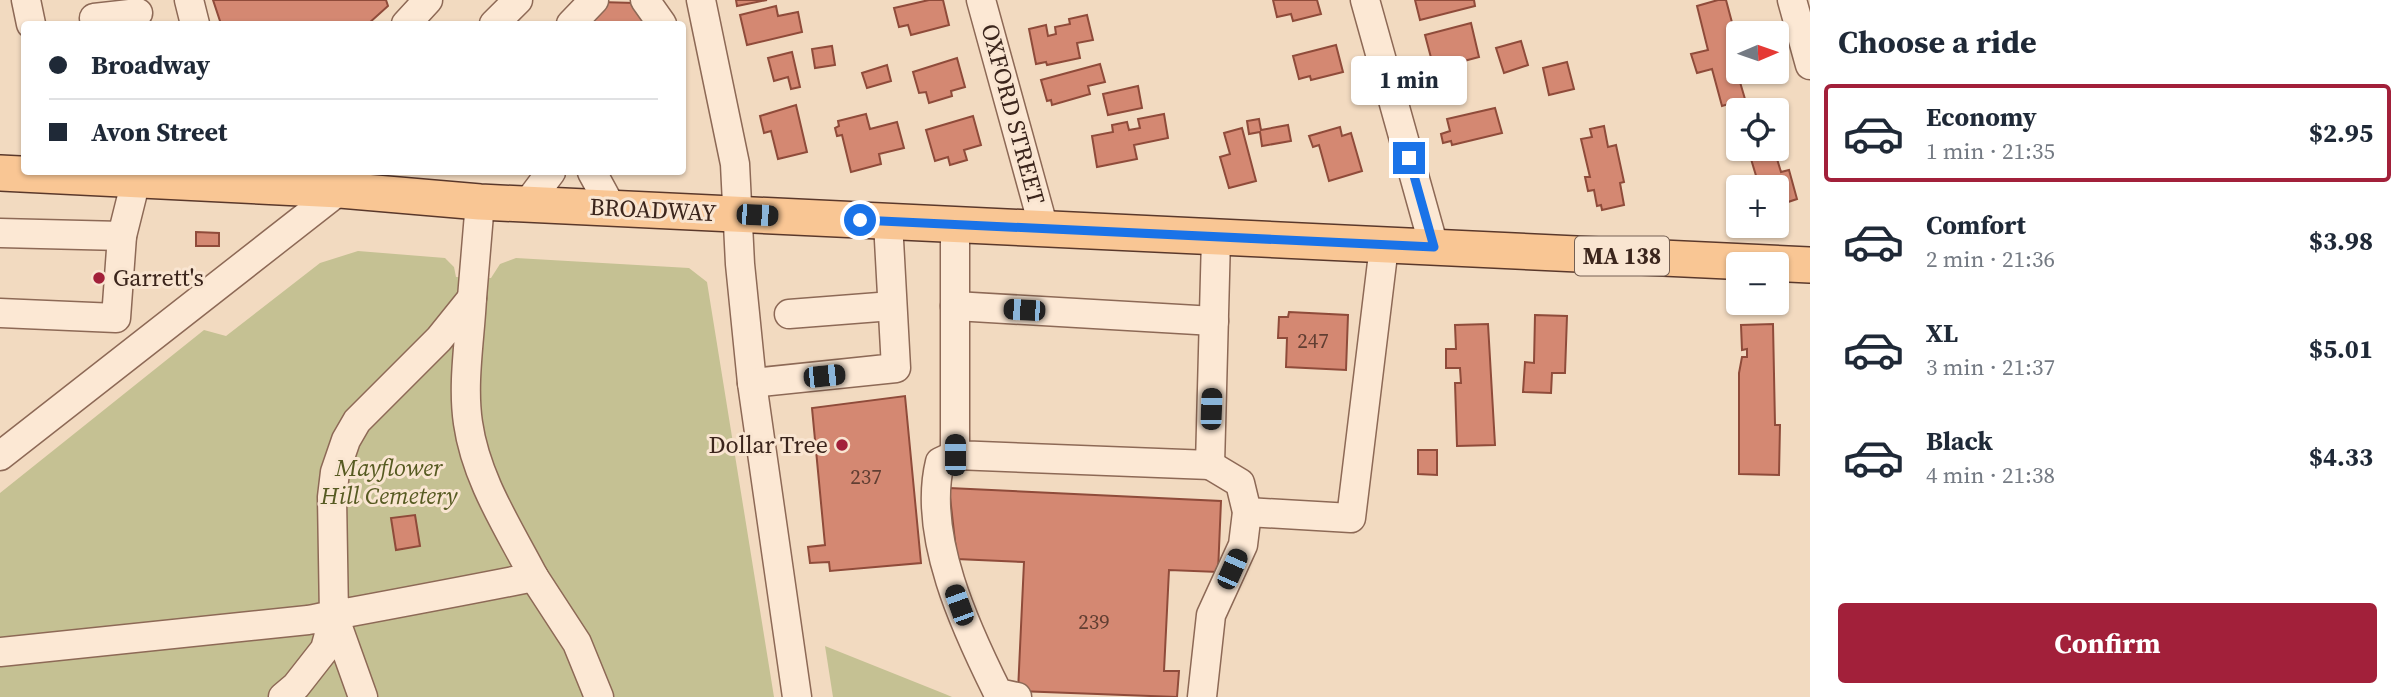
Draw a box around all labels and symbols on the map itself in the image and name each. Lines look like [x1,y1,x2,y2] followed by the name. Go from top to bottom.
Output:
[974,20,1054,208] street label: OXFORD STREET
[1726,21,1788,84] north arrow
[1351,57,1467,106] callout: 1 min
[1393,142,1425,174] route end
[589,190,717,229] street label: BROADWAY
[736,203,779,227] car
[844,204,876,236] route start
[1575,236,1669,276] road number: MA 138
[113,261,204,294] place label: Garrett's
[91,270,107,286] marker: Garrett's
[1003,298,1046,322] car
[1297,326,1329,355] house number: 247
[803,363,846,389] car
[1200,388,1223,430] car
[708,428,828,461] place label: Dollar Tree
[945,434,966,476] car
[834,437,850,453] marker: Dollar Tree
[320,451,458,512] park label: Mayflower Hill Cemetery
[850,462,882,491] house number: 237
[1214,546,1251,592] car
[942,582,977,628] car
[1078,607,1110,636] house number: 239

